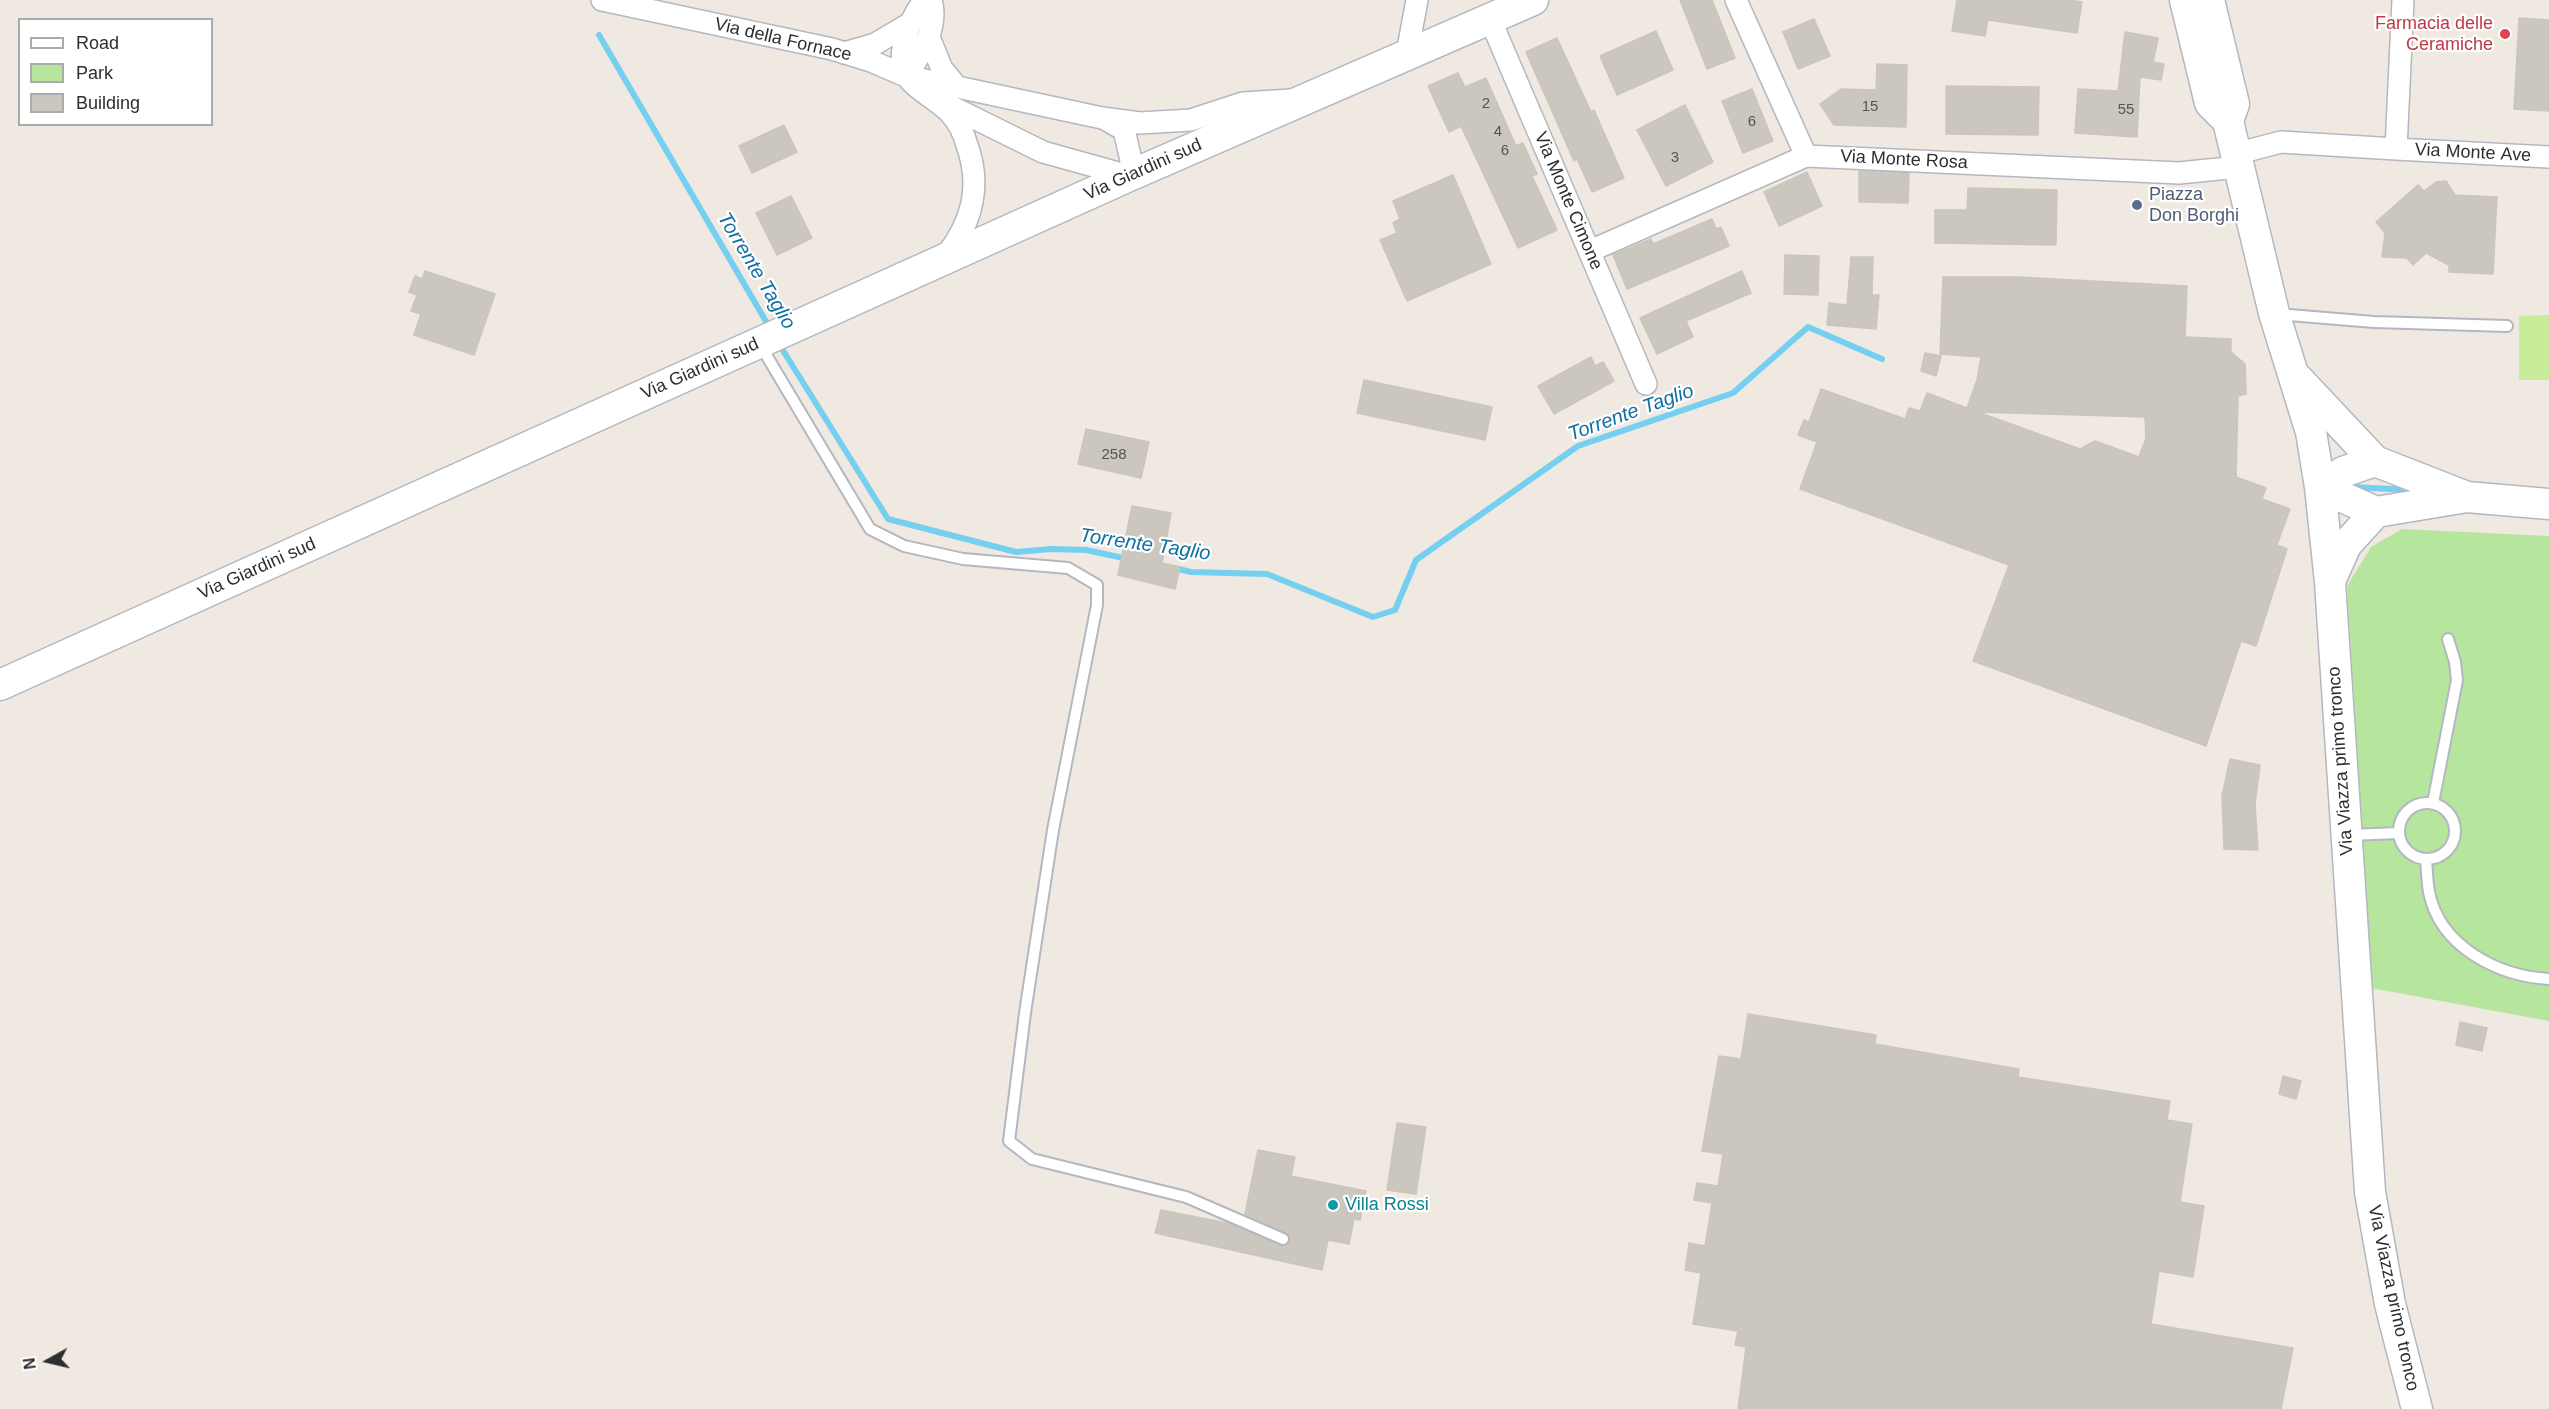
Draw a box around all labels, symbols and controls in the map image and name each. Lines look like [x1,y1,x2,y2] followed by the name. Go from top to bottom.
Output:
[2375,13,2493,56] place label: Farmacia delle Ceramiche
[712,14,854,66] street label: Via della Fornace
[18,18,213,126] legend
[2498,27,2512,41] marker: Farmacia delle Ceramiche
[76,33,119,53] text: Road
[76,63,113,83] text: Park
[76,93,140,113] text: Building
[1482,95,1490,113] house number: 2
[1862,98,1878,116] house number: 15
[2118,101,2134,119] house number: 55
[1748,113,1756,131] house number: 6
[1494,123,1502,141] house number: 4
[1529,129,1607,273] street label: Via Monte Cimone
[1081,134,1205,206] street label: Via Giardini sud
[2414,139,2532,167] street label: Via Monte Ave
[1501,142,1509,160] house number: 6
[1840,146,1968,174] street label: Via Monte Rosa
[1671,149,1679,167] house number: 3
[2149,184,2239,226] place label: Piazza Don Borghi
[2130,198,2144,212] marker: Piazza Don Borghi
[712,208,800,334] water label: Torrente Taglio
[638,333,762,405] street label: Via Giardini sud
[1565,379,1697,447] water label: Torrente Taglio
[1101,446,1127,464] house number: 258
[1078,524,1212,566] water label: Torrente Taglio
[195,533,319,605] street label: Via Giardini sud
[2324,666,2358,856] street label: Via Viazza primo tronco
[1345,1194,1429,1216] place label: Villa Rossi
[1326,1198,1340,1212] marker: Villa Rossi
[2363,1203,2423,1393] street label: Via Viazza primo tronco
[18,1331,78,1391] north arrow
[20,1357,39,1370] text: N

